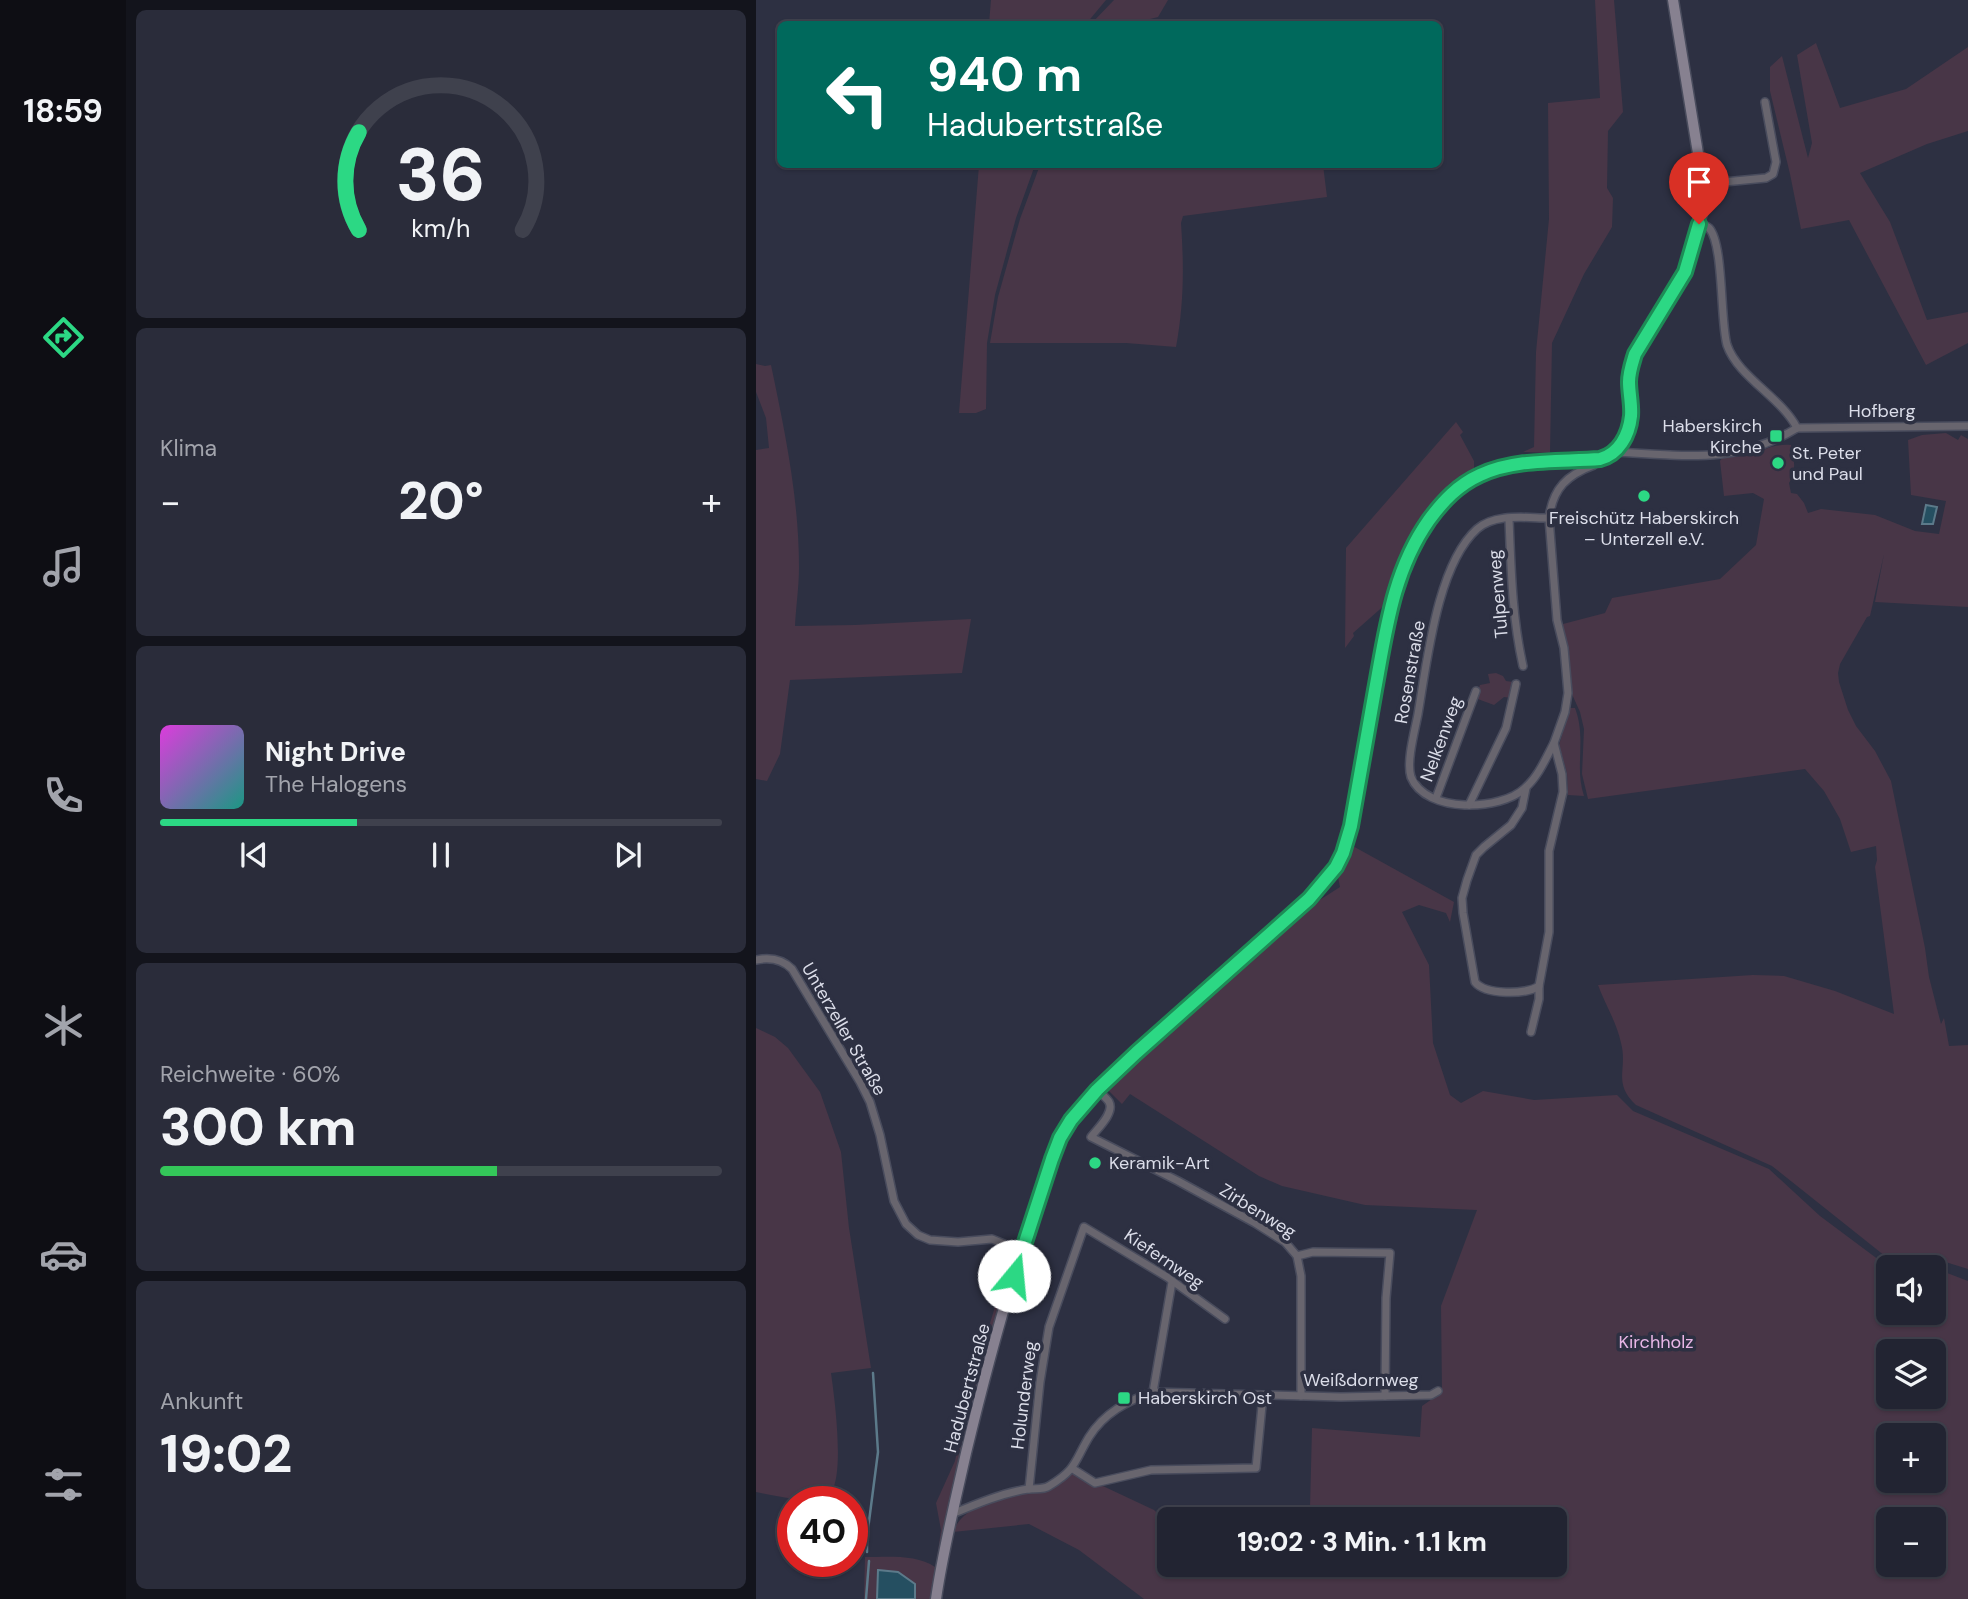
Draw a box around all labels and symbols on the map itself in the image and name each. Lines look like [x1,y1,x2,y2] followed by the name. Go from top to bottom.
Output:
[1669,152,1729,224] pin
[1848,399,1916,423] street label: Hofberg
[1662,414,1762,459] place label: Haberskirch Kirche
[1768,428,1784,444] marker: Haberskirch Kirche
[1792,441,1863,486] place label: St. Peter und Paul
[1770,455,1786,471] marker: St. Peter und Paul
[1636,488,1652,504] marker: Freischütz Haberskirch – Unterzell e.V.
[1549,506,1739,551] place label: Freischütz Haberskirch – Unterzell e.V.
[1482,549,1514,639] street label: Tulpenweg
[1389,618,1431,726] street label: Rosenstraße
[1414,693,1468,785] street label: Nelkenweg
[796,958,892,1100] street label: Unterzeller Straße
[1109,1151,1210,1175] place label: Keramik-Art
[1087,1155,1103,1171] marker: Keramik-Art
[1215,1178,1301,1244] street label: Zirbenweg
[1119,1223,1209,1295] street label: Kiefernweg
[977,1239,1051,1313] position arrow
[938,1321,996,1455] street label: Hadubertstraße
[1618,1330,1694,1354] park label: Kirchholz
[1005,1339,1043,1451] street label: Holunderweg
[1303,1368,1419,1392] street label: Weißdornweg
[1138,1386,1272,1410] place label: Haberskirch Ost
[1116,1390,1132,1406] marker: Haberskirch Ost
[777,1486,868,1577] speed limit sign: 40

